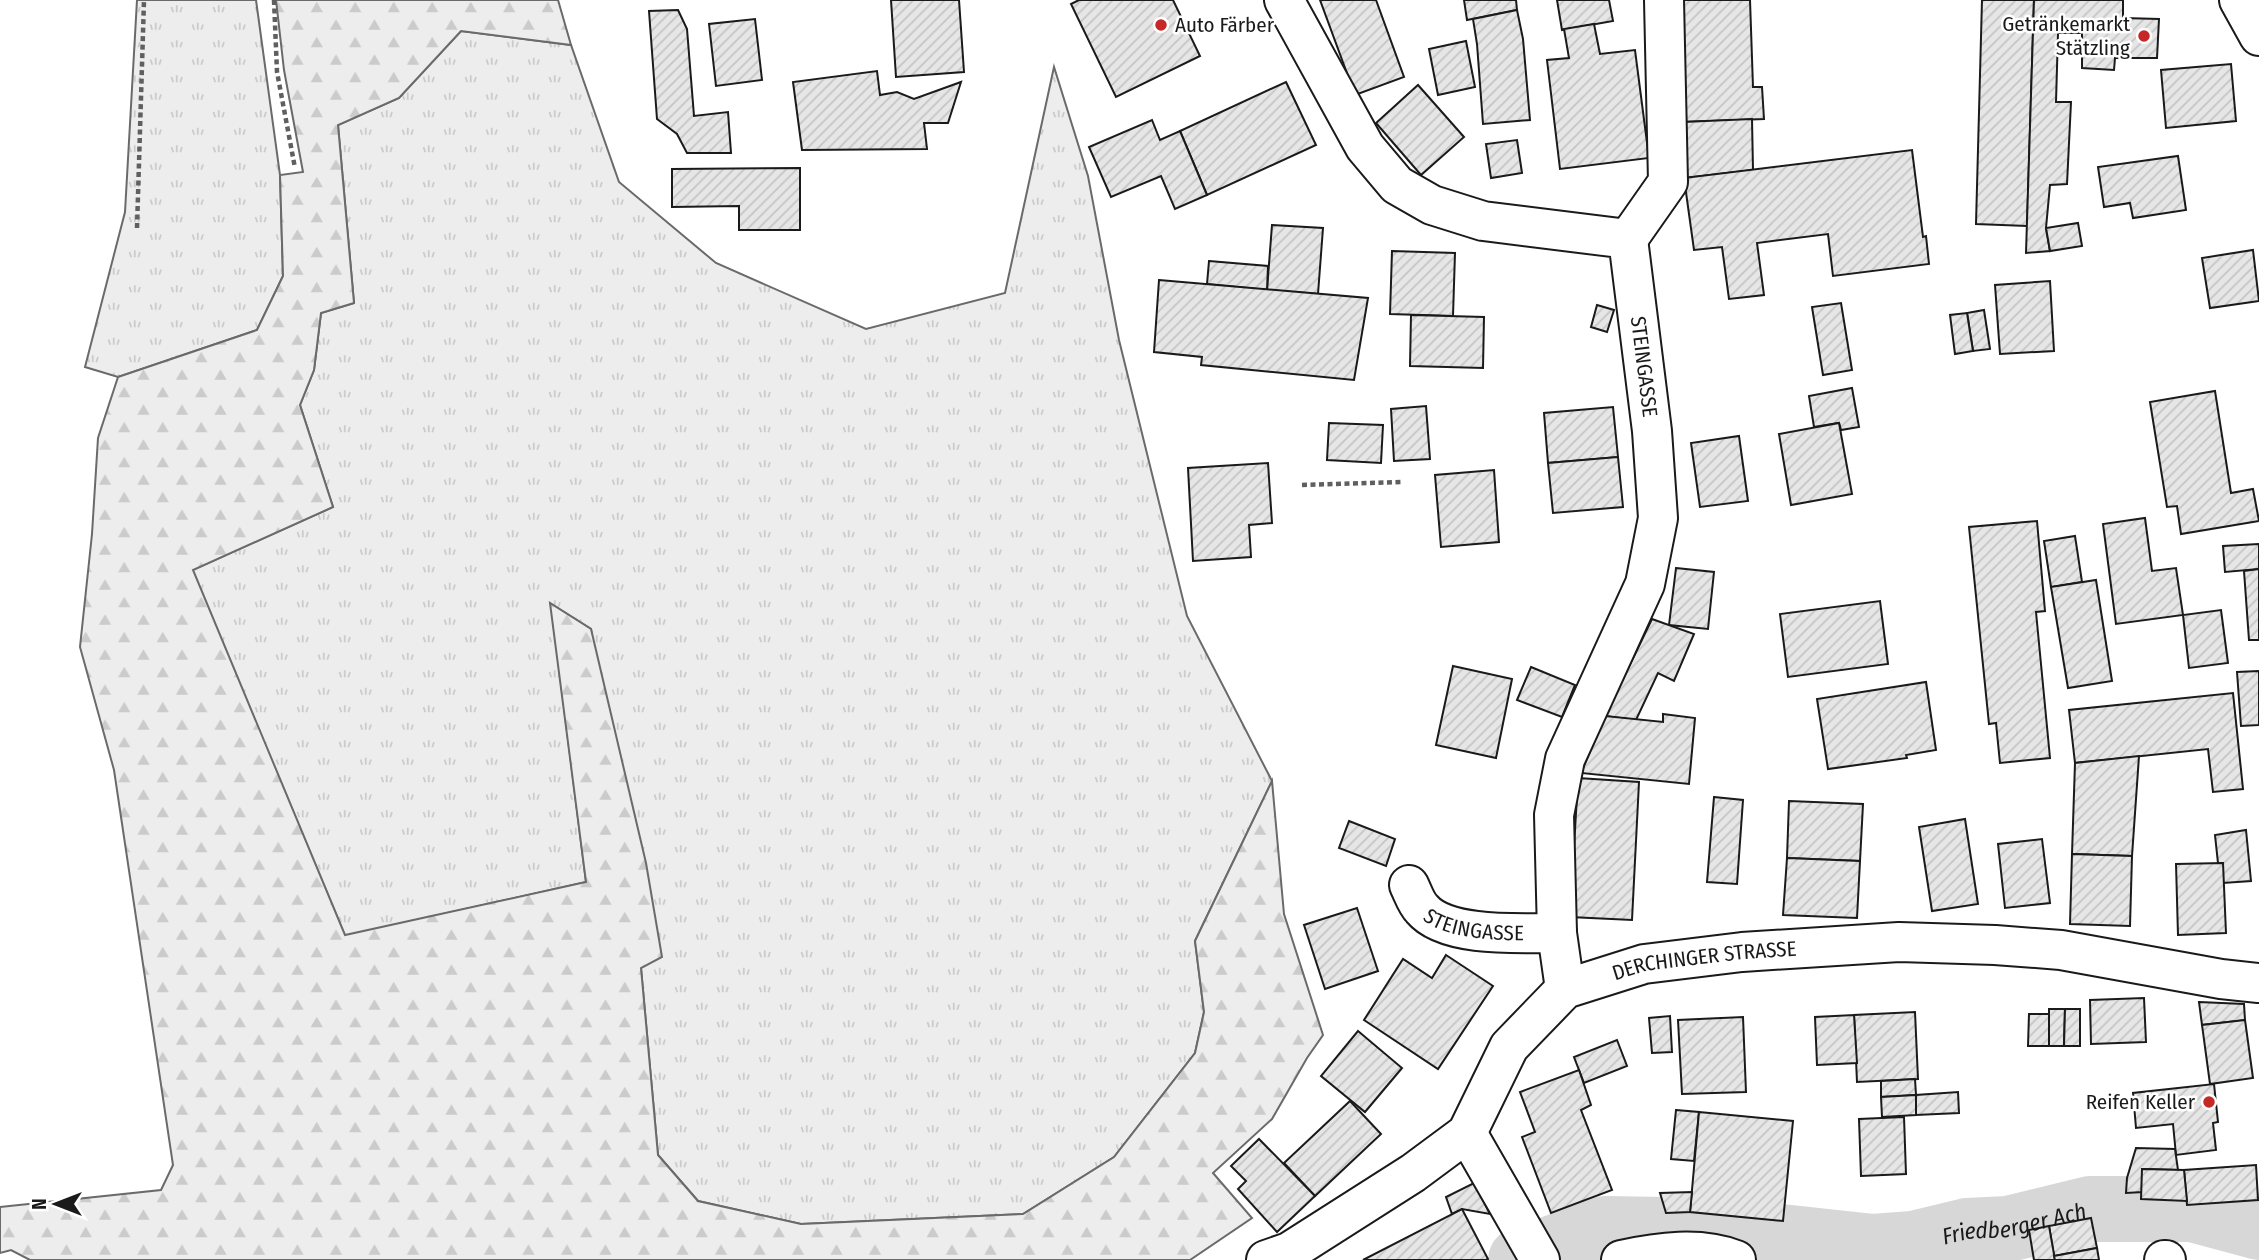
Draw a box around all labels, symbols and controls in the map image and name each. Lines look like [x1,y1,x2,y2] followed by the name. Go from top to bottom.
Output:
[2002,11,2130,61] place label: Getränkemarkt Stätzling
[1175,12,1275,38] place label: Auto Färber
[1153,17,1169,33] marker: Auto Färber
[2136,28,2152,44] marker: Getränkemarkt Stätzling
[1625,315,1663,419] street label: STEINGASSE
[1418,903,1524,946] street label: STEINGASSE
[1609,936,1797,986] street label: DERCHINGER STRASSE
[2086,1089,2196,1115] place label: Reifen Keller
[2201,1094,2217,1110] marker: Reifen Keller
[21,1169,91,1239] north arrow
[1939,1196,2089,1251] water label: Friedberger Ach
[28,1198,51,1210] text: N

